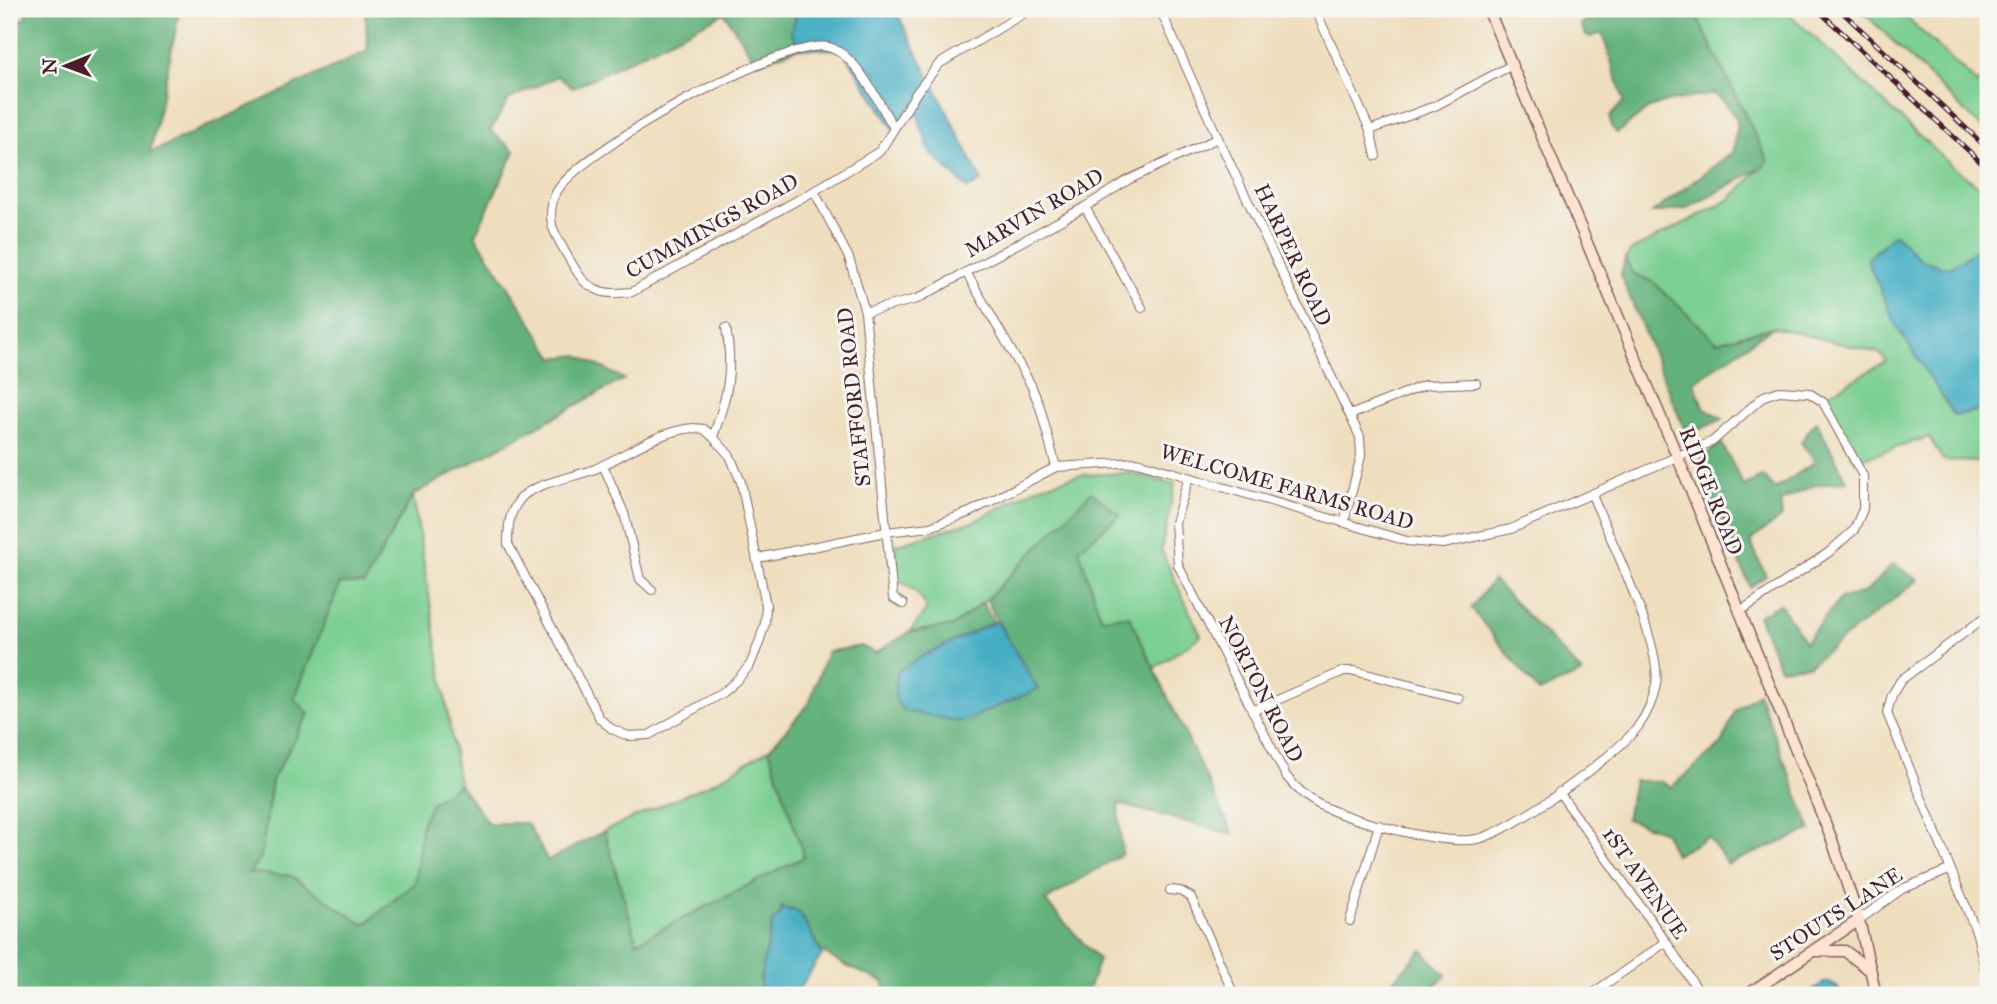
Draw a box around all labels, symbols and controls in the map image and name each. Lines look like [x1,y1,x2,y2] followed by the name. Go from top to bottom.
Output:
[32,32,102,102] north arrow
[38,58,61,75] text: N
[960,163,1108,263] street label: MARVIN ROAD
[621,168,803,284] street label: CUMMINGS ROAD
[1249,180,1337,330] street label: HARPER ROAD
[832,306,876,488] street label: STAFFORD ROAD
[1673,423,1749,559] street label: RIDGE ROAD
[1157,438,1417,536] street label: WELCOME FARMS ROAD
[1213,611,1309,767] street label: NORTON ROAD
[1597,822,1693,944] street label: 1ST AVENUE
[1765,861,1907,967] street label: STOUTS LANE

